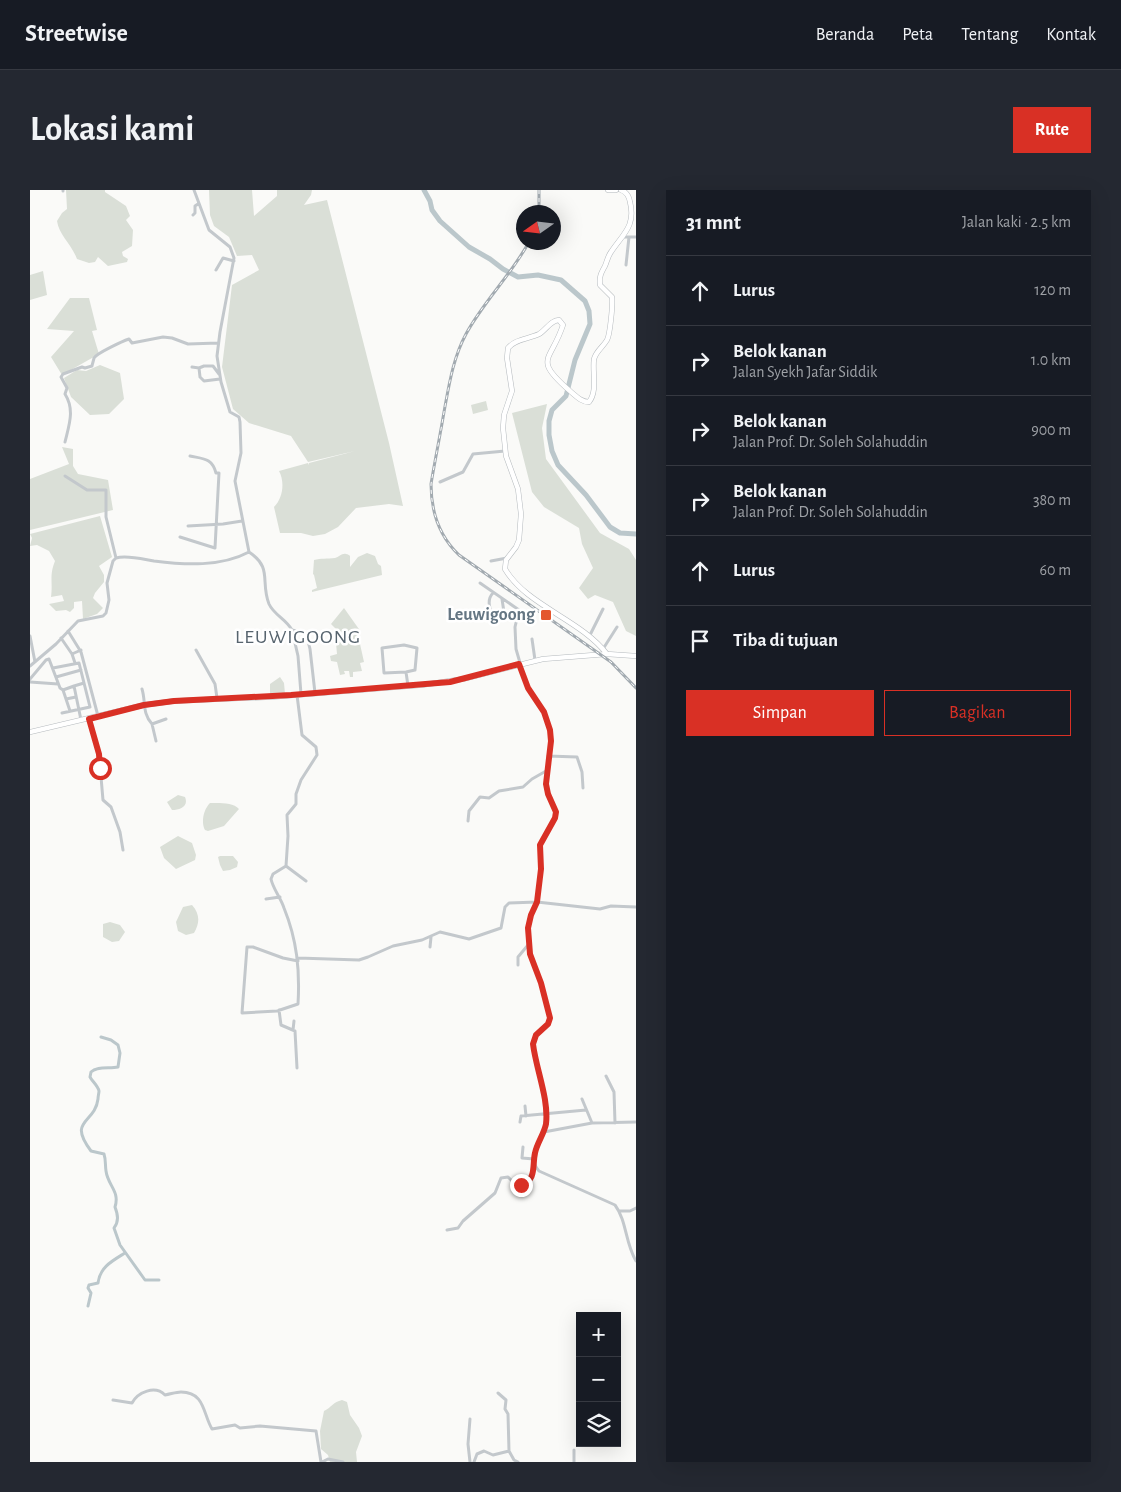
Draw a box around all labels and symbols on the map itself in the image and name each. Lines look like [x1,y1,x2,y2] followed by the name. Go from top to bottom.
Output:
[516,205,561,250] north arrow
[447,606,536,624] place label: Leuwigoong
[539,608,553,622] marker: Leuwigoong
[235,627,361,647] district label: LEUWIGOONG
[89,757,112,780] route start
[510,1174,533,1197] route end

